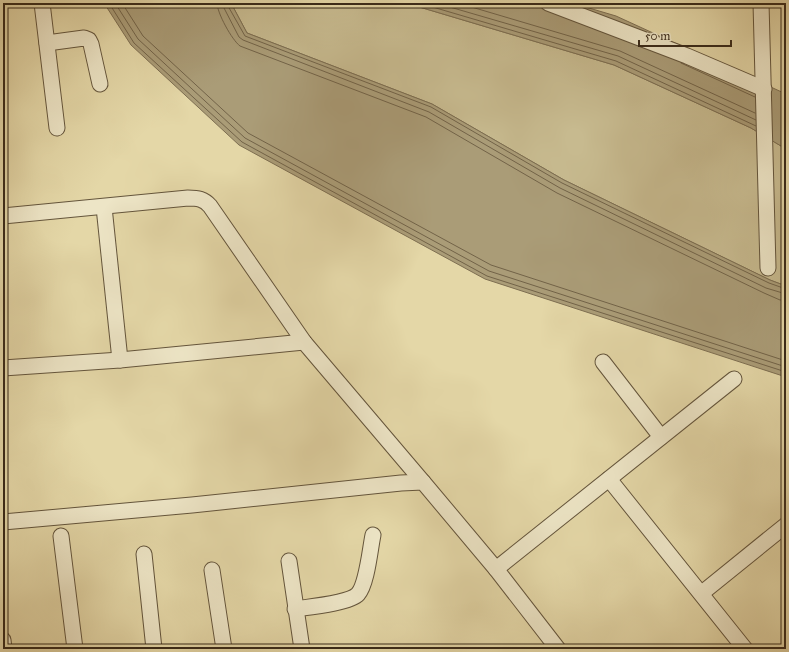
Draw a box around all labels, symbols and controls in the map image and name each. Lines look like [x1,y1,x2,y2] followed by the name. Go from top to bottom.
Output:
[639,22,731,48] scale bar
[645,29,670,43] text: 50 m

